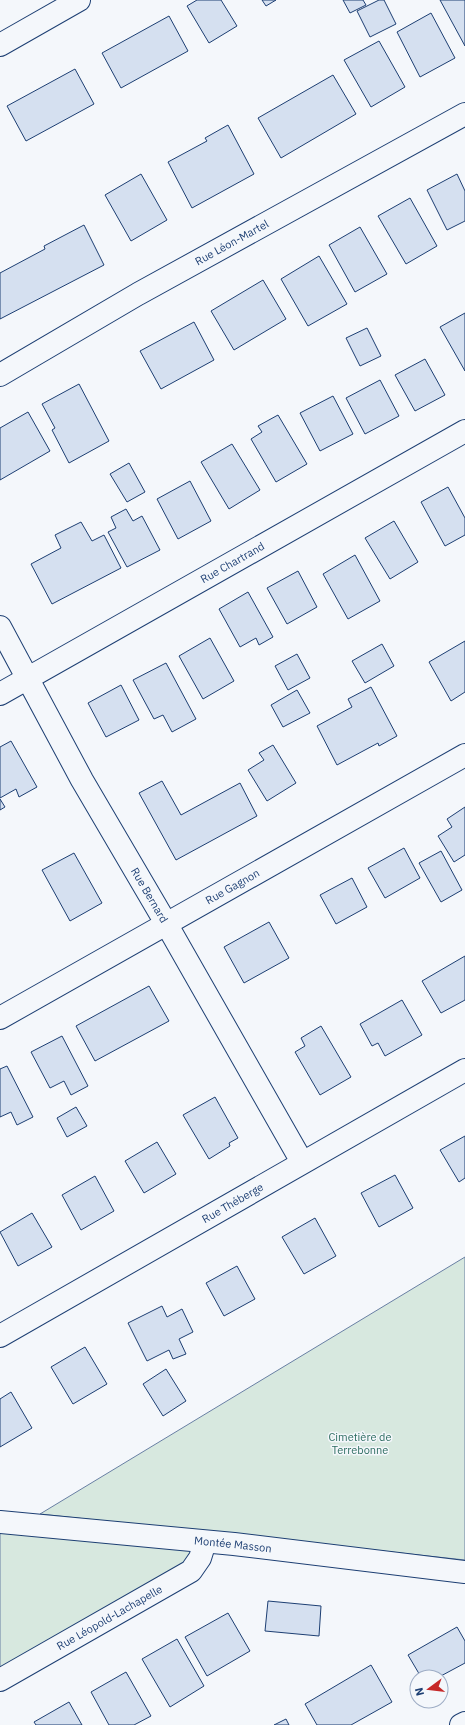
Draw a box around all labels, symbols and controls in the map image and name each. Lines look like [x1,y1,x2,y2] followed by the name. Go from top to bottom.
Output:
[192,217,271,268] street label: Rue Léon-Martel
[198,539,267,586] street label: Rue Chartrand
[128,865,171,925] street label: Rue Bernard
[203,866,262,907] street label: Rue Gagnon
[199,1180,266,1226] street label: Rue Théberge
[329,1430,391,1457] park label: Cimetière de Terrebonne
[194,1533,272,1556] street label: Montée Masson
[54,1582,165,1653] street label: Rue Léopold-Lachapelle
[409,1669,449,1709] north arrow
[412,1686,427,1697] text: N

